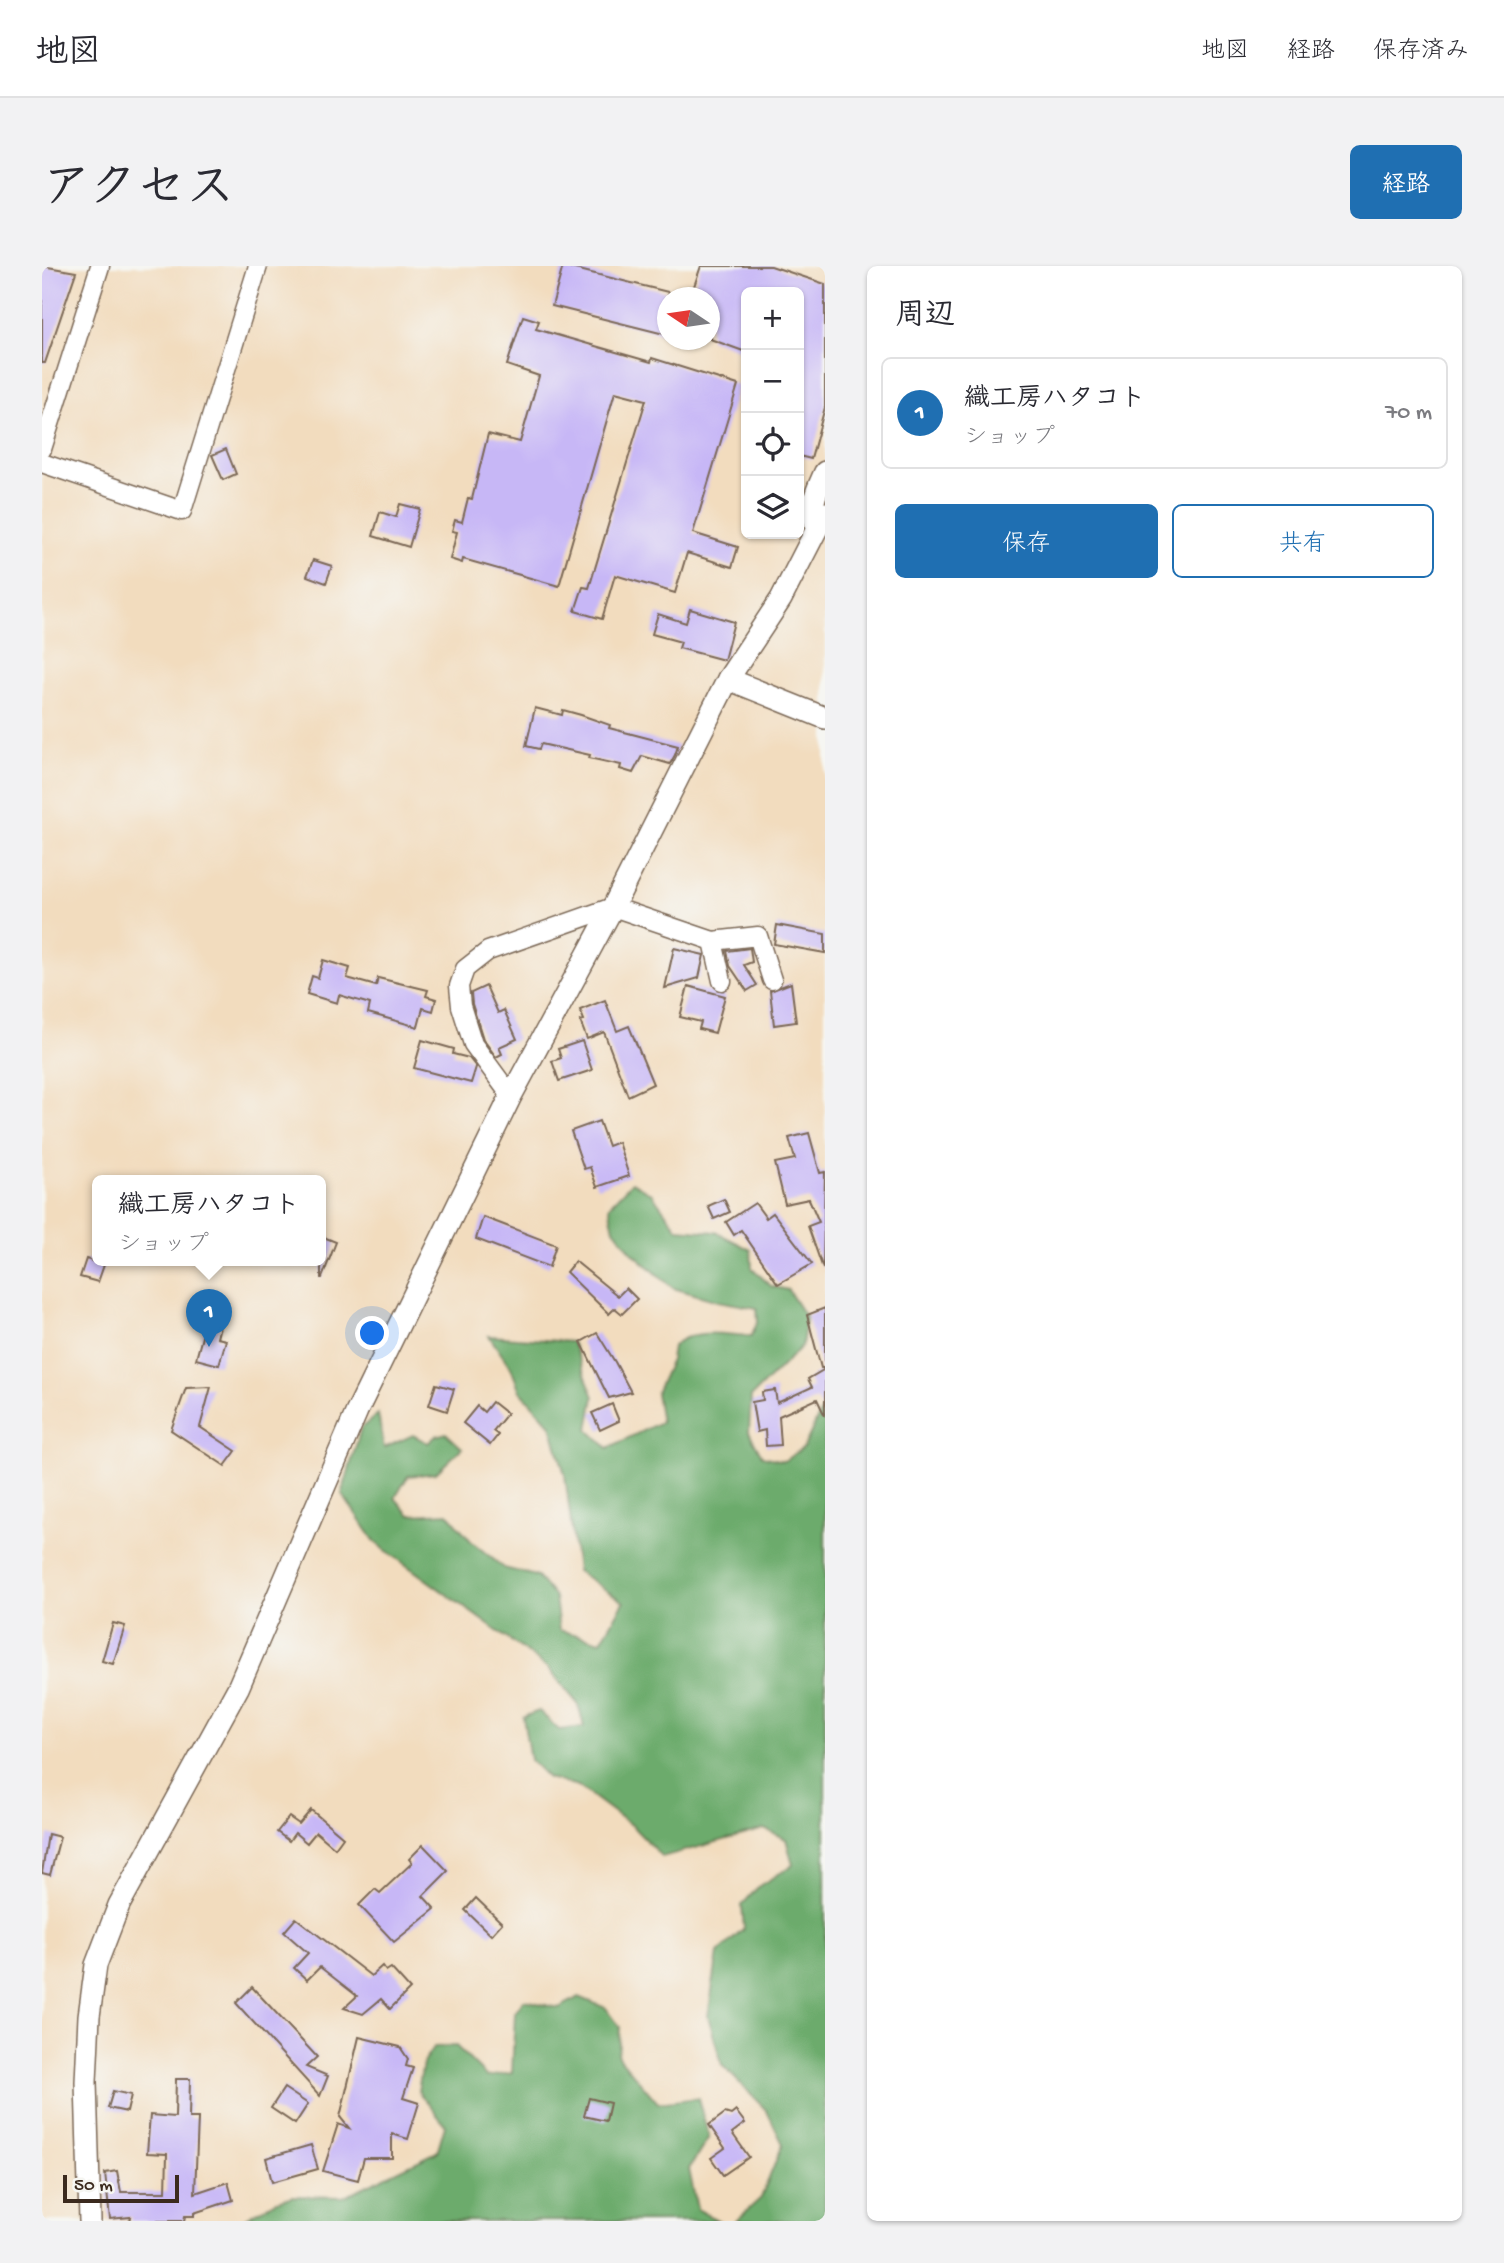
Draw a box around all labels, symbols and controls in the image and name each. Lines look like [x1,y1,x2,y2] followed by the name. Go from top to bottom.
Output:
[35,36,101,74] text: 地図
[1201,38,1249,67] text: 地図
[1287,38,1335,67] text: 経路
[1373,38,1469,67] text: 保存済み
[1350,145,1462,219] button: 経路
[42,163,235,221] text: アクセス
[657,287,720,350] north arrow
[741,287,804,539] map controls
[741,287,804,350] button: +
[895,300,955,335] text: 周辺
[741,350,804,413] button: −
[964,385,1146,416] text: 織工房ハタコト
[915,400,925,427] text: 1
[1385,400,1432,427] text: 70 m
[741,413,804,476] button: locate
[964,425,1055,452] text: ショップ
[741,476,804,539] button: layers
[895,504,1158,578] button: 保存
[1172,504,1434,578] button: 共有
[92,1175,326,1266] popup
[118,1192,300,1223] text: 織工房ハタコト
[118,1232,209,1259] text: ショップ
[186,1289,232,1347] pin: 1
[355,1316,389,1350] your location
[63,2172,178,2204] scale bar
[74,2175,113,2198] text: 50 m

